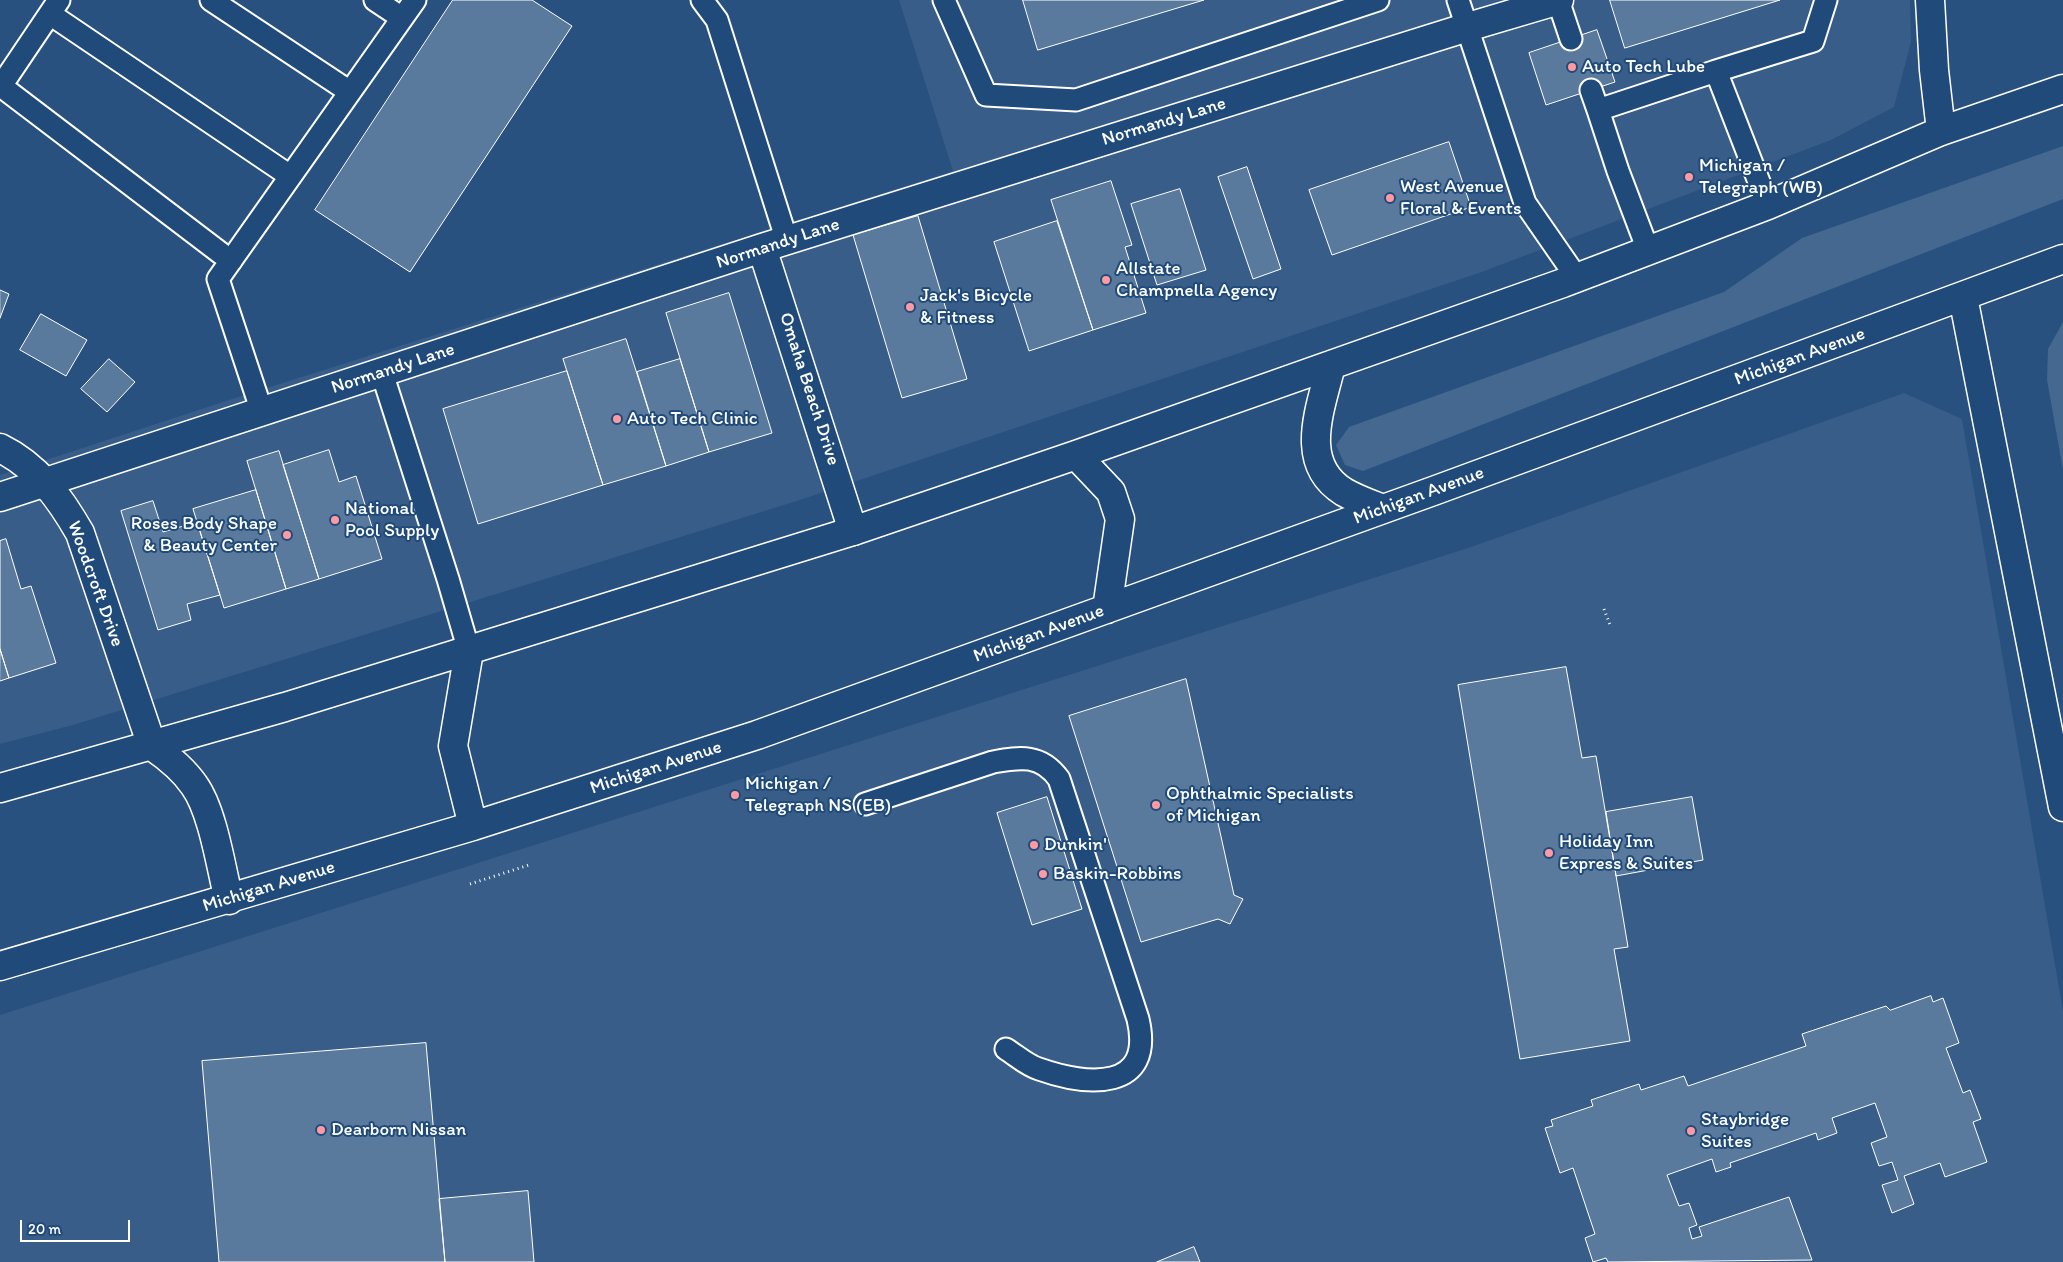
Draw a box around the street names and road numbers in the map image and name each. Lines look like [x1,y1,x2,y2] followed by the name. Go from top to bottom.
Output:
[1099,92,1229,152] street label: Normandy Lane
[713,213,843,275] street label: Normandy Lane
[774,310,844,468] street label: Omaha Beach Drive
[1732,323,1868,391] street label: Michigan Avenue
[328,338,458,400] street label: Normandy Lane
[1351,462,1487,530] street label: Michigan Avenue
[62,518,128,650] street label: Woodcroft Drive
[971,600,1107,668] street label: Michigan Avenue
[587,736,725,800] street label: Michigan Avenue
[200,856,338,918] street label: Michigan Avenue

